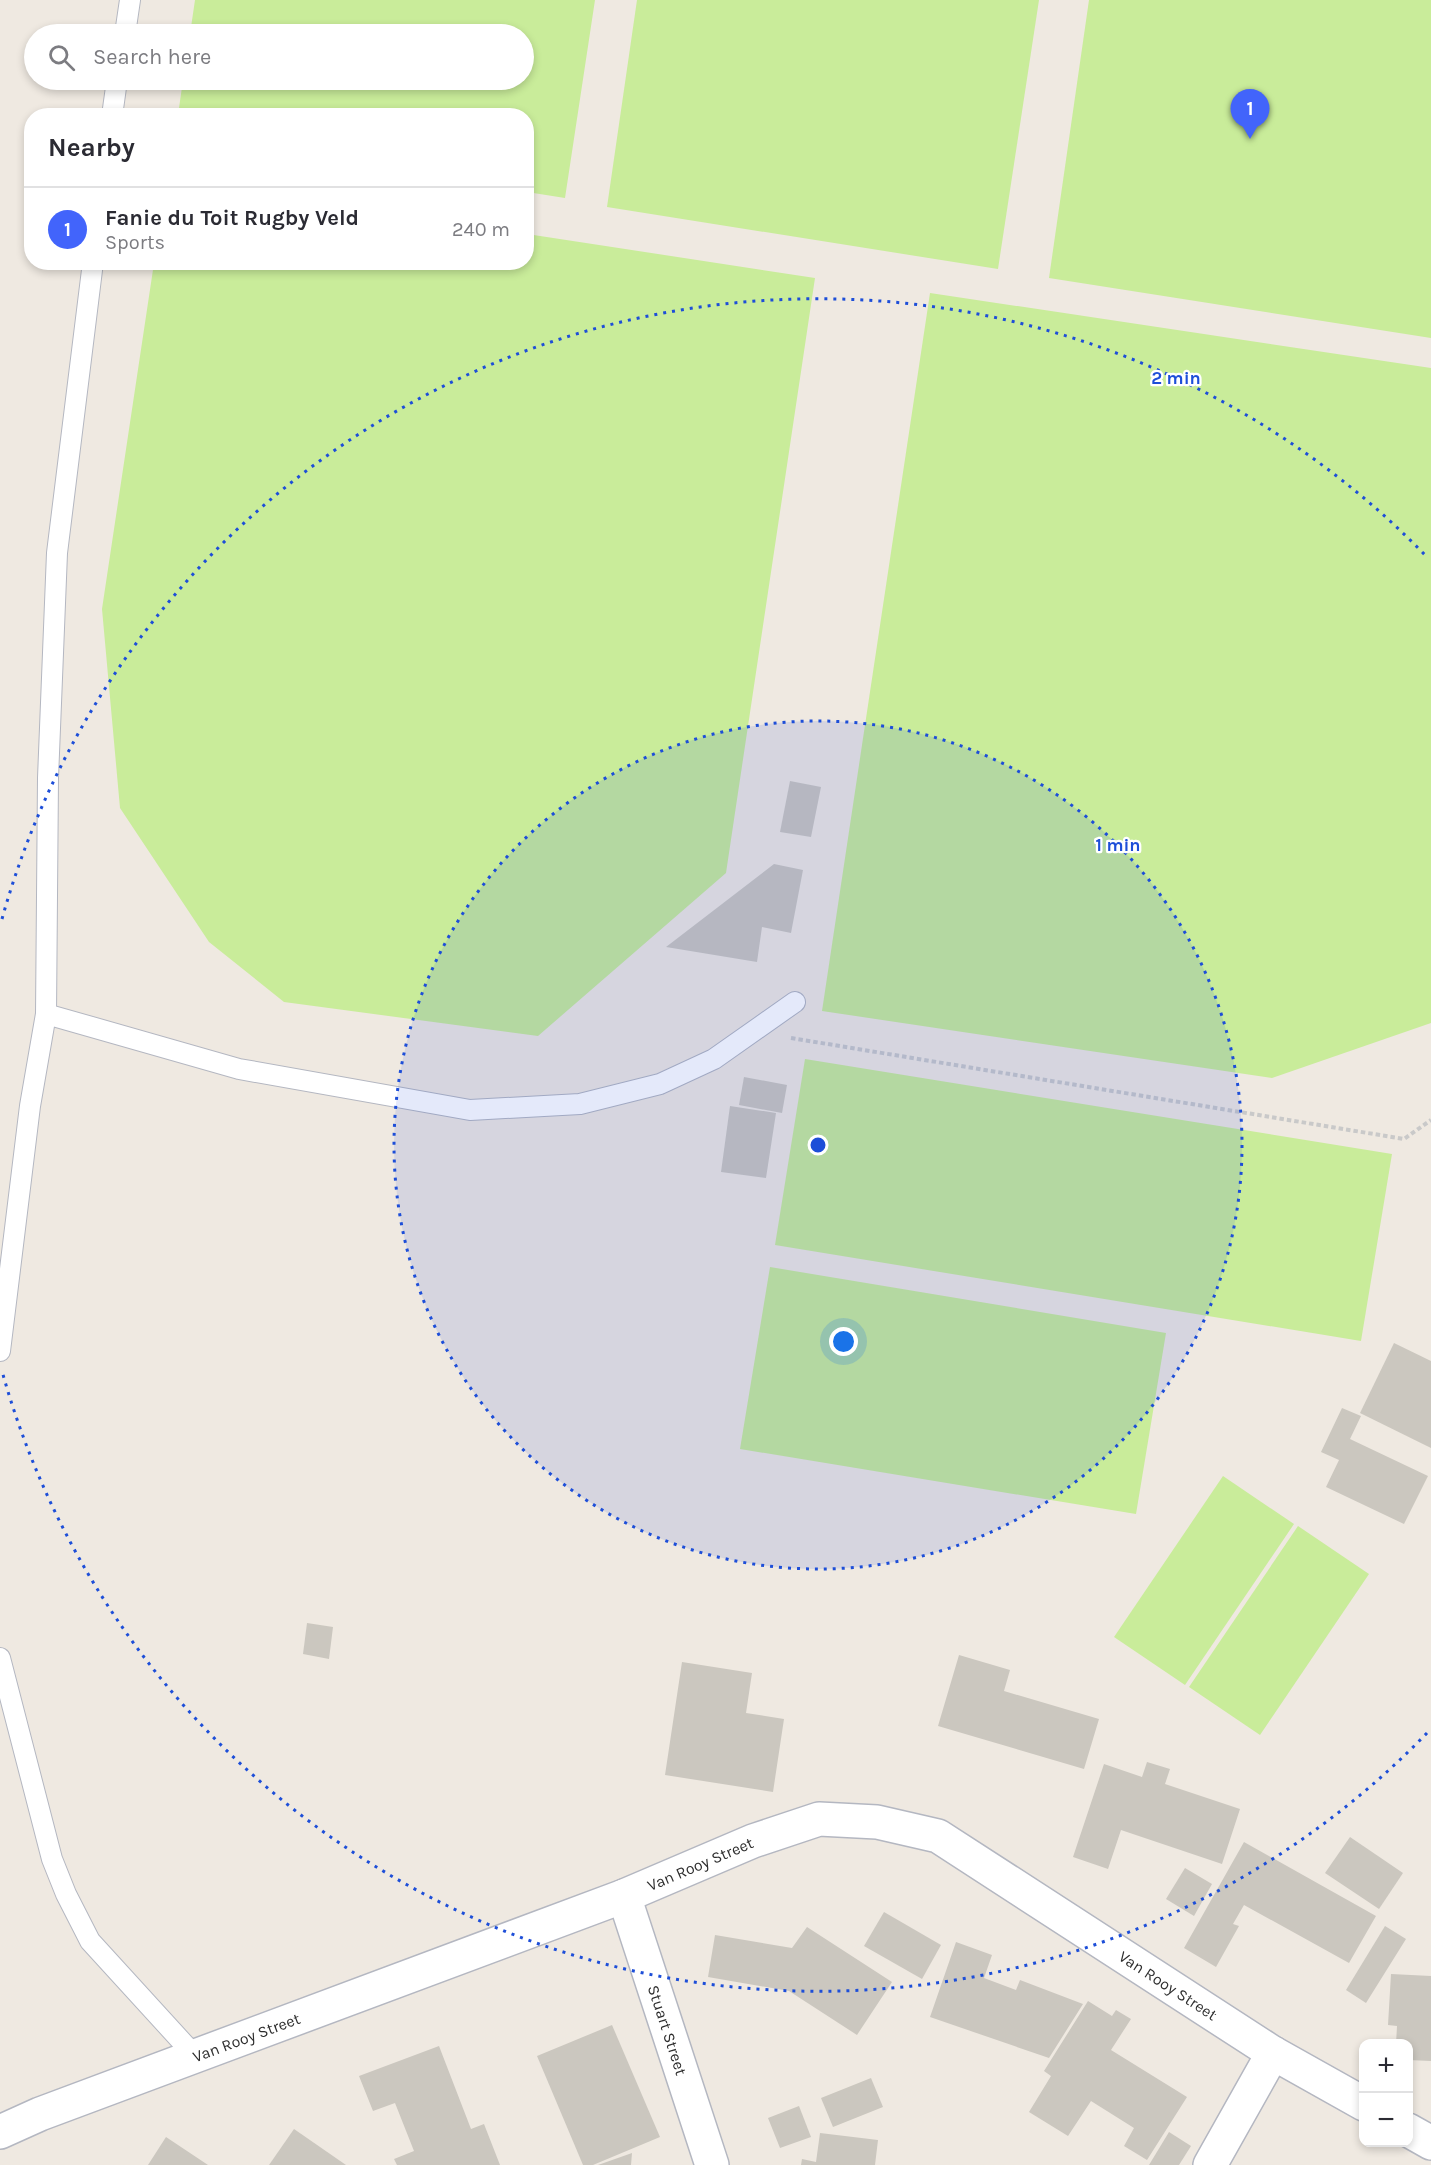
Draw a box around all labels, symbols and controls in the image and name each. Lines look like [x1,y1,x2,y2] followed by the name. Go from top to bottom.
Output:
[24,24,534,90] search box
[45,41,78,74] icon: search
[93,44,211,70] text: Search here
[1230,90,1270,139] pin: 1
[48,132,135,163] text: Nearby
[105,205,359,231] text: Fanie du Toit Rugby Veld
[64,218,71,241] text: 1
[452,218,510,241] text: 240 m
[105,231,165,254] text: Sports
[1151,367,1201,389] text: 2 min
[1095,834,1141,856] text: 1 min
[808,1135,828,1155] centre of rings
[829,1327,858,1356] your location
[644,1833,756,1894] street label: Van Rooy Street
[1116,1946,1221,2024] street label: Van Rooy Street
[644,1982,691,2078] street label: Stuart Street
[190,2008,303,2066] street label: Van Rooy Street
[1359,2039,1413,2147] map controls
[1359,2039,1413,2093] button: +
[1359,2093,1413,2147] button: −

